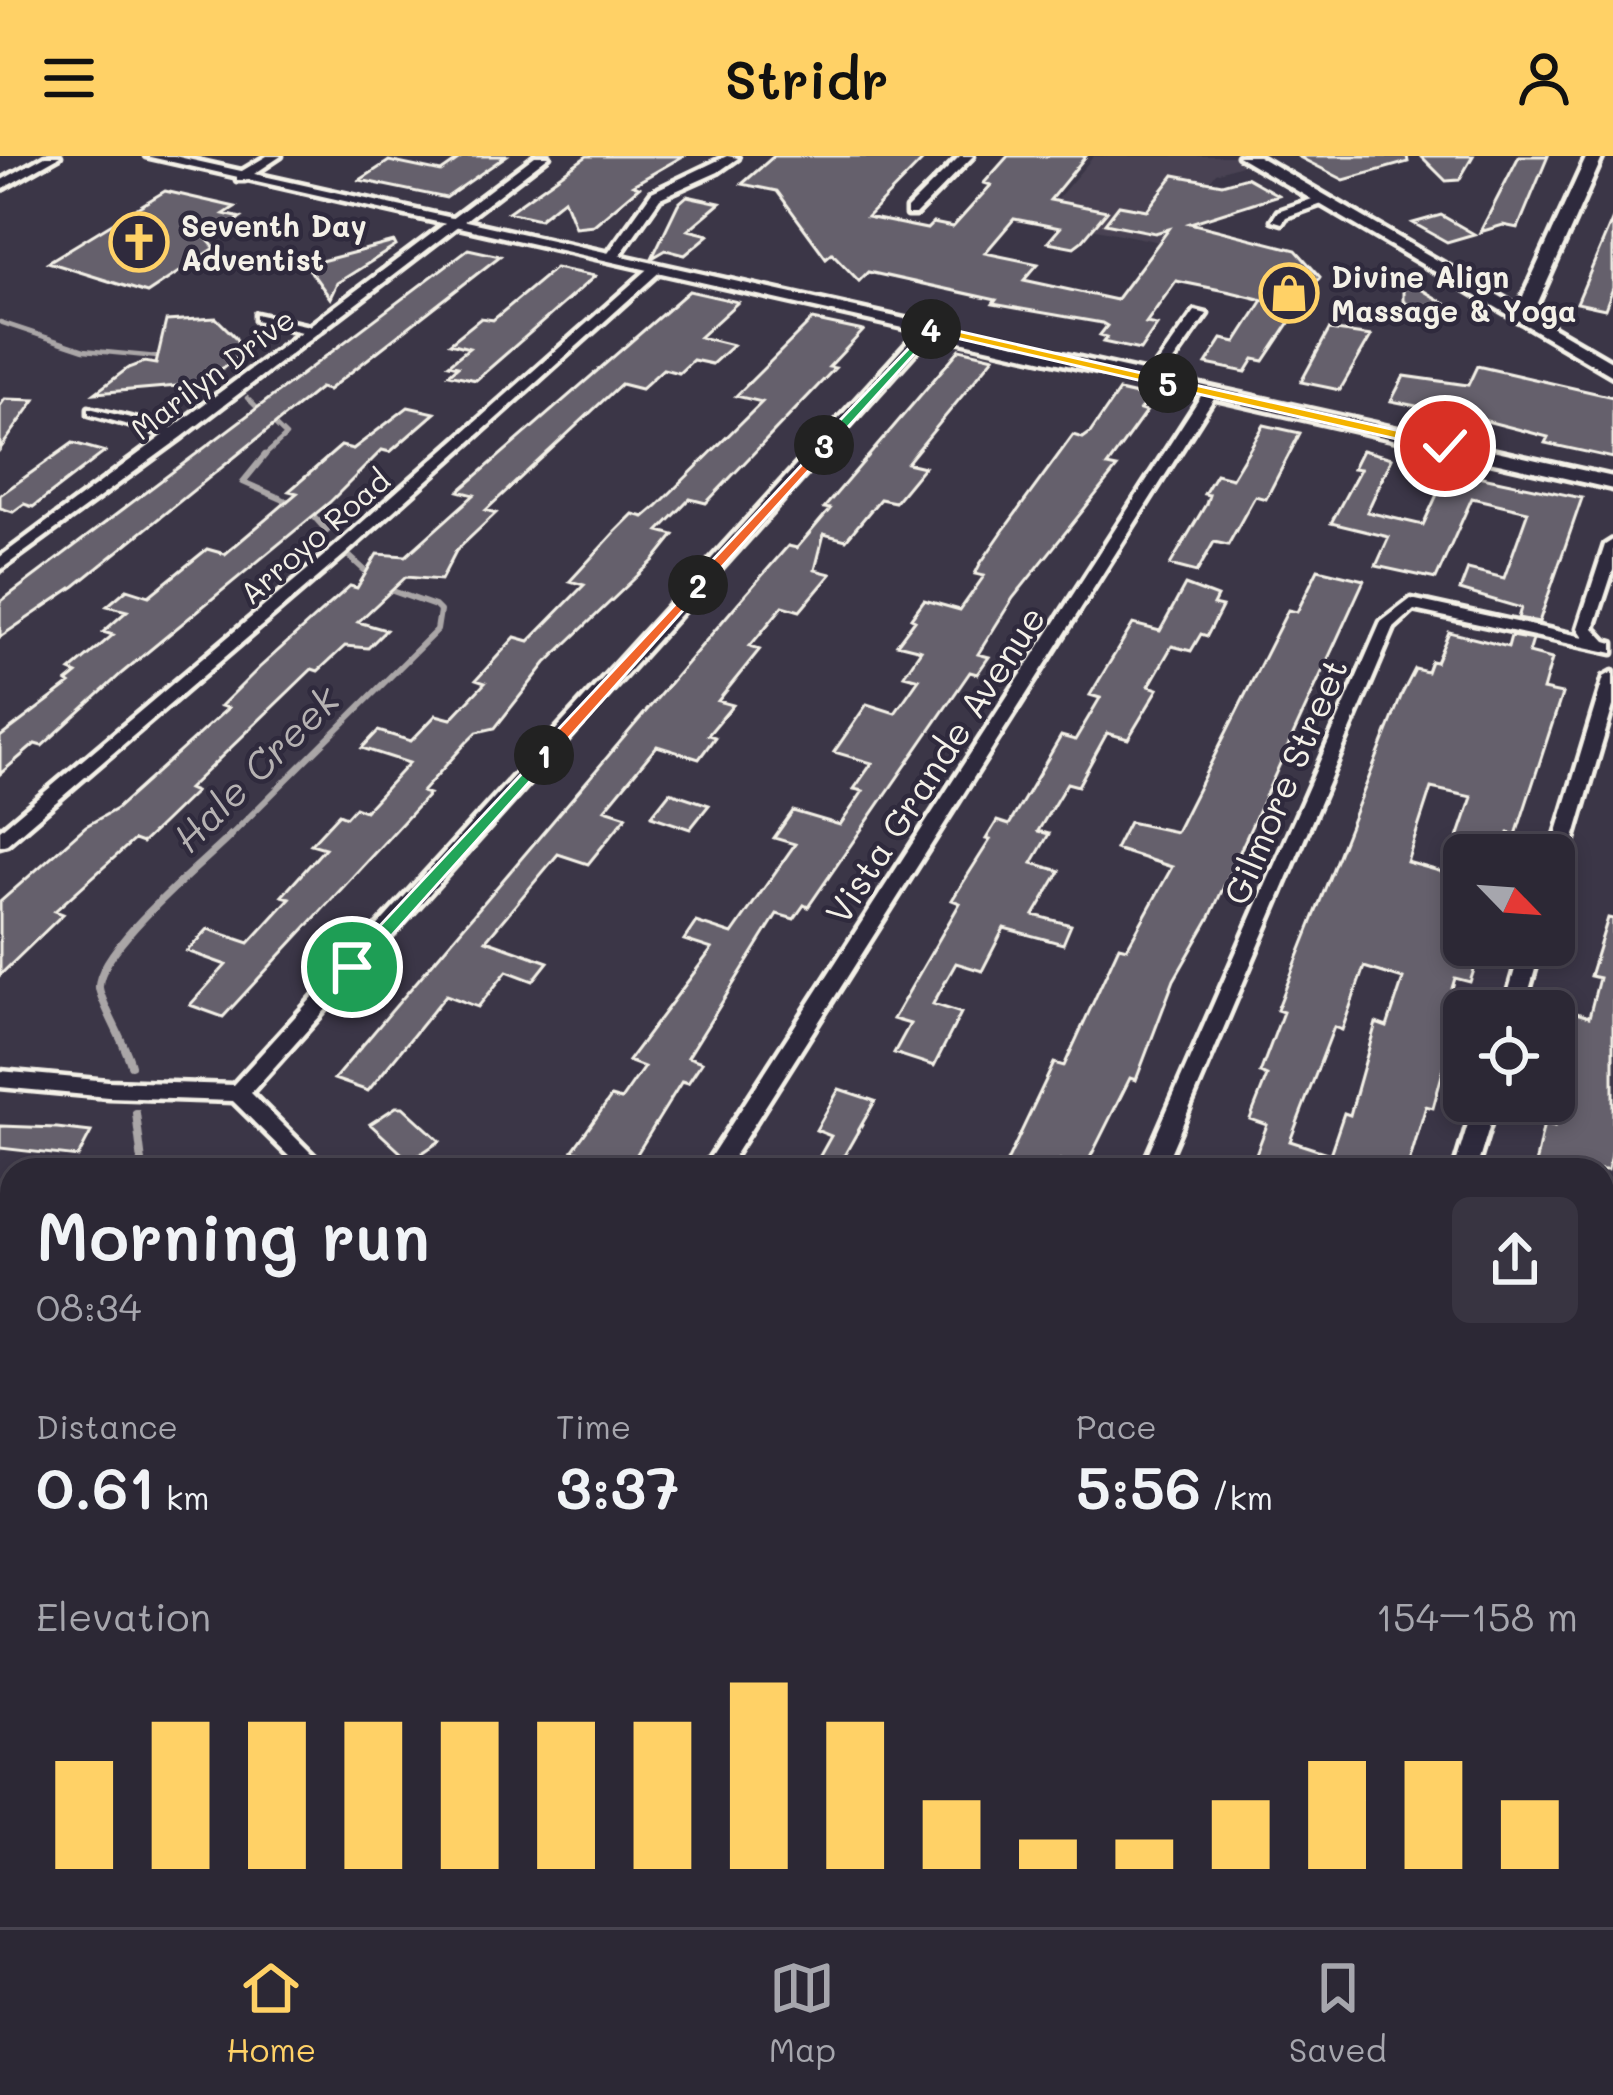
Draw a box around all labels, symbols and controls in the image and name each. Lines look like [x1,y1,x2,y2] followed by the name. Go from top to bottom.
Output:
[724,43,889,114] text: Stridr
[36,45,102,111] icon: menu
[1511,45,1577,111] icon: person
[181,205,367,279] place label: Seventh Day Adventist
[108,211,170,273] church icon: Seventh Day Adventist
[1331,256,1576,330] place label: Divine Align Massage & Yoga
[1258,262,1320,324] shop icon: Divine Align Massage & Yoga
[122,298,302,448] street label: Marilyn Drive
[901,299,961,359] pin: 4
[921,307,941,350] text: 4
[1138,353,1198,413] pin: 5
[1158,361,1178,404] text: 5
[1394,395,1496,497] pin
[1412,413,1478,479] icon: check
[794,415,854,475] pin: 3
[814,423,834,466] text: 3
[231,460,397,612] street label: Arroyo Road
[668,555,728,615] pin: 2
[689,563,707,606] text: 2
[814,596,1054,932] street label: Vista Grande Avenue
[1211,651,1357,911] street label: Gilmore Street
[161,673,350,862] water label: Hale Creek
[514,725,574,785] pin: 1
[537,733,551,776] text: 1
[1443,834,1575,966] north arrow
[1443,834,1575,1122] map controls
[301,916,403,1018] pin
[319,934,385,1000] icon: arrive
[1443,990,1575,1122] button: locate
[36,1192,430,1278] text: Morning run
[1452,1197,1578,1323] button: share
[36,1280,142,1331] text: 08:34
[36,1404,178,1447] text: Distance
[556,1404,631,1447] text: Time
[1076,1404,1157,1447] text: Pace
[36,1447,155,1525] text: 0.61
[556,1447,680,1525] text: 3:37
[1076,1447,1201,1525] text: 5:56
[155,1475,210,1518] text: km
[1201,1475,1273,1518] text: /km
[36,1590,211,1641] text: Elevation
[1376,1590,1578,1641] text: 154–158 m
[226,1955,316,2070] tab: Home
[769,1955,836,2070] tab: Map
[1289,1955,1387,2070] tab: Saved

